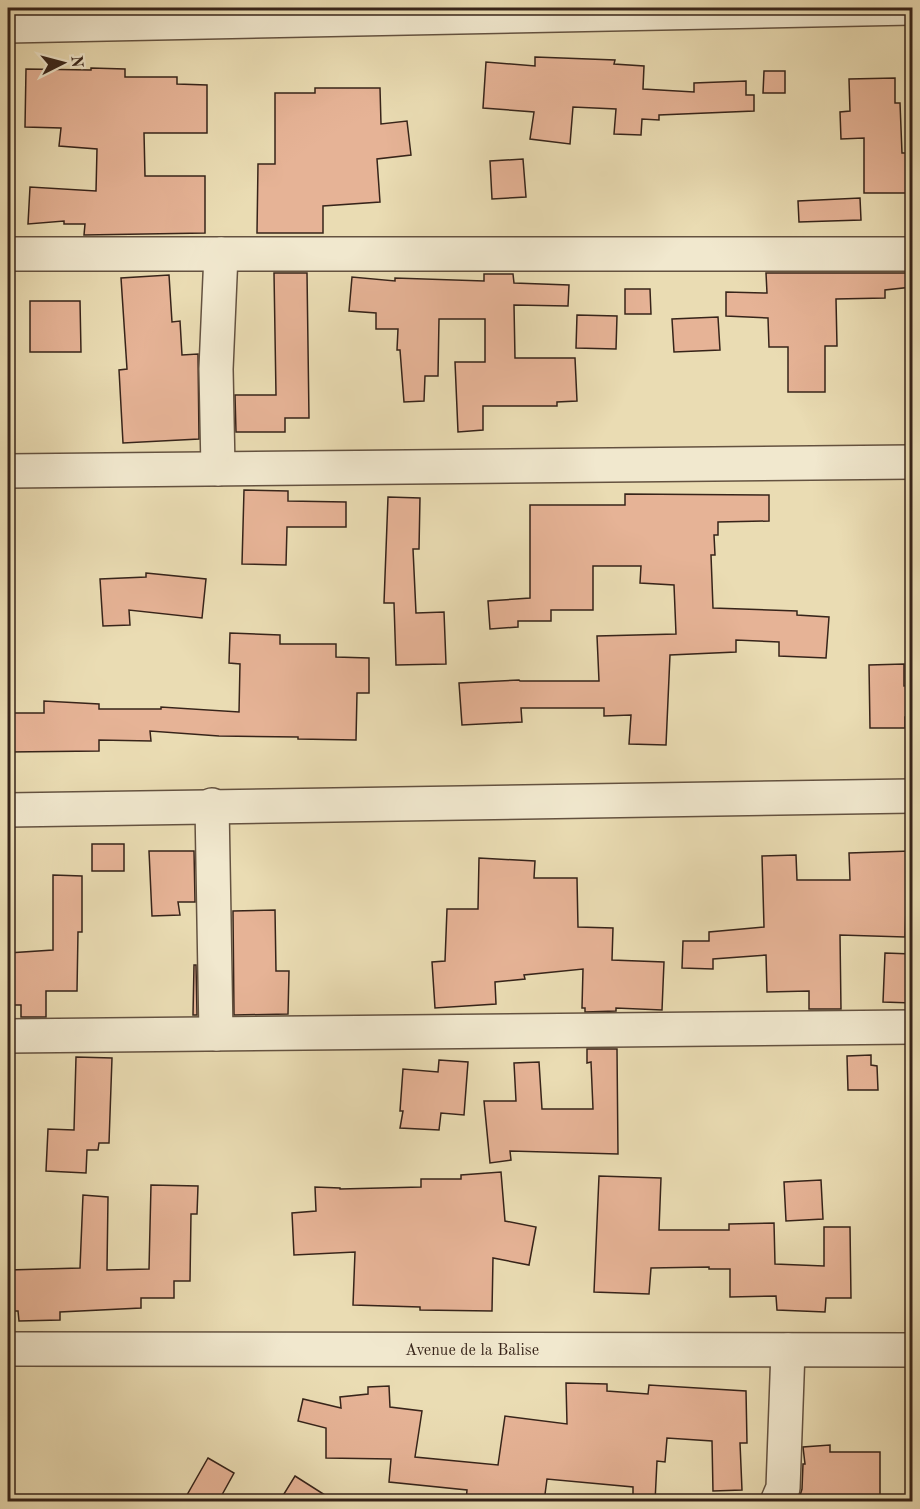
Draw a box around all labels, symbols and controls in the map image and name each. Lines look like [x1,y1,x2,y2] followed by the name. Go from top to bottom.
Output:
[33,33,93,93] north arrow
[67,55,85,69] text: N
[405,1343,539,1359] street label: Avenue de la Balise

